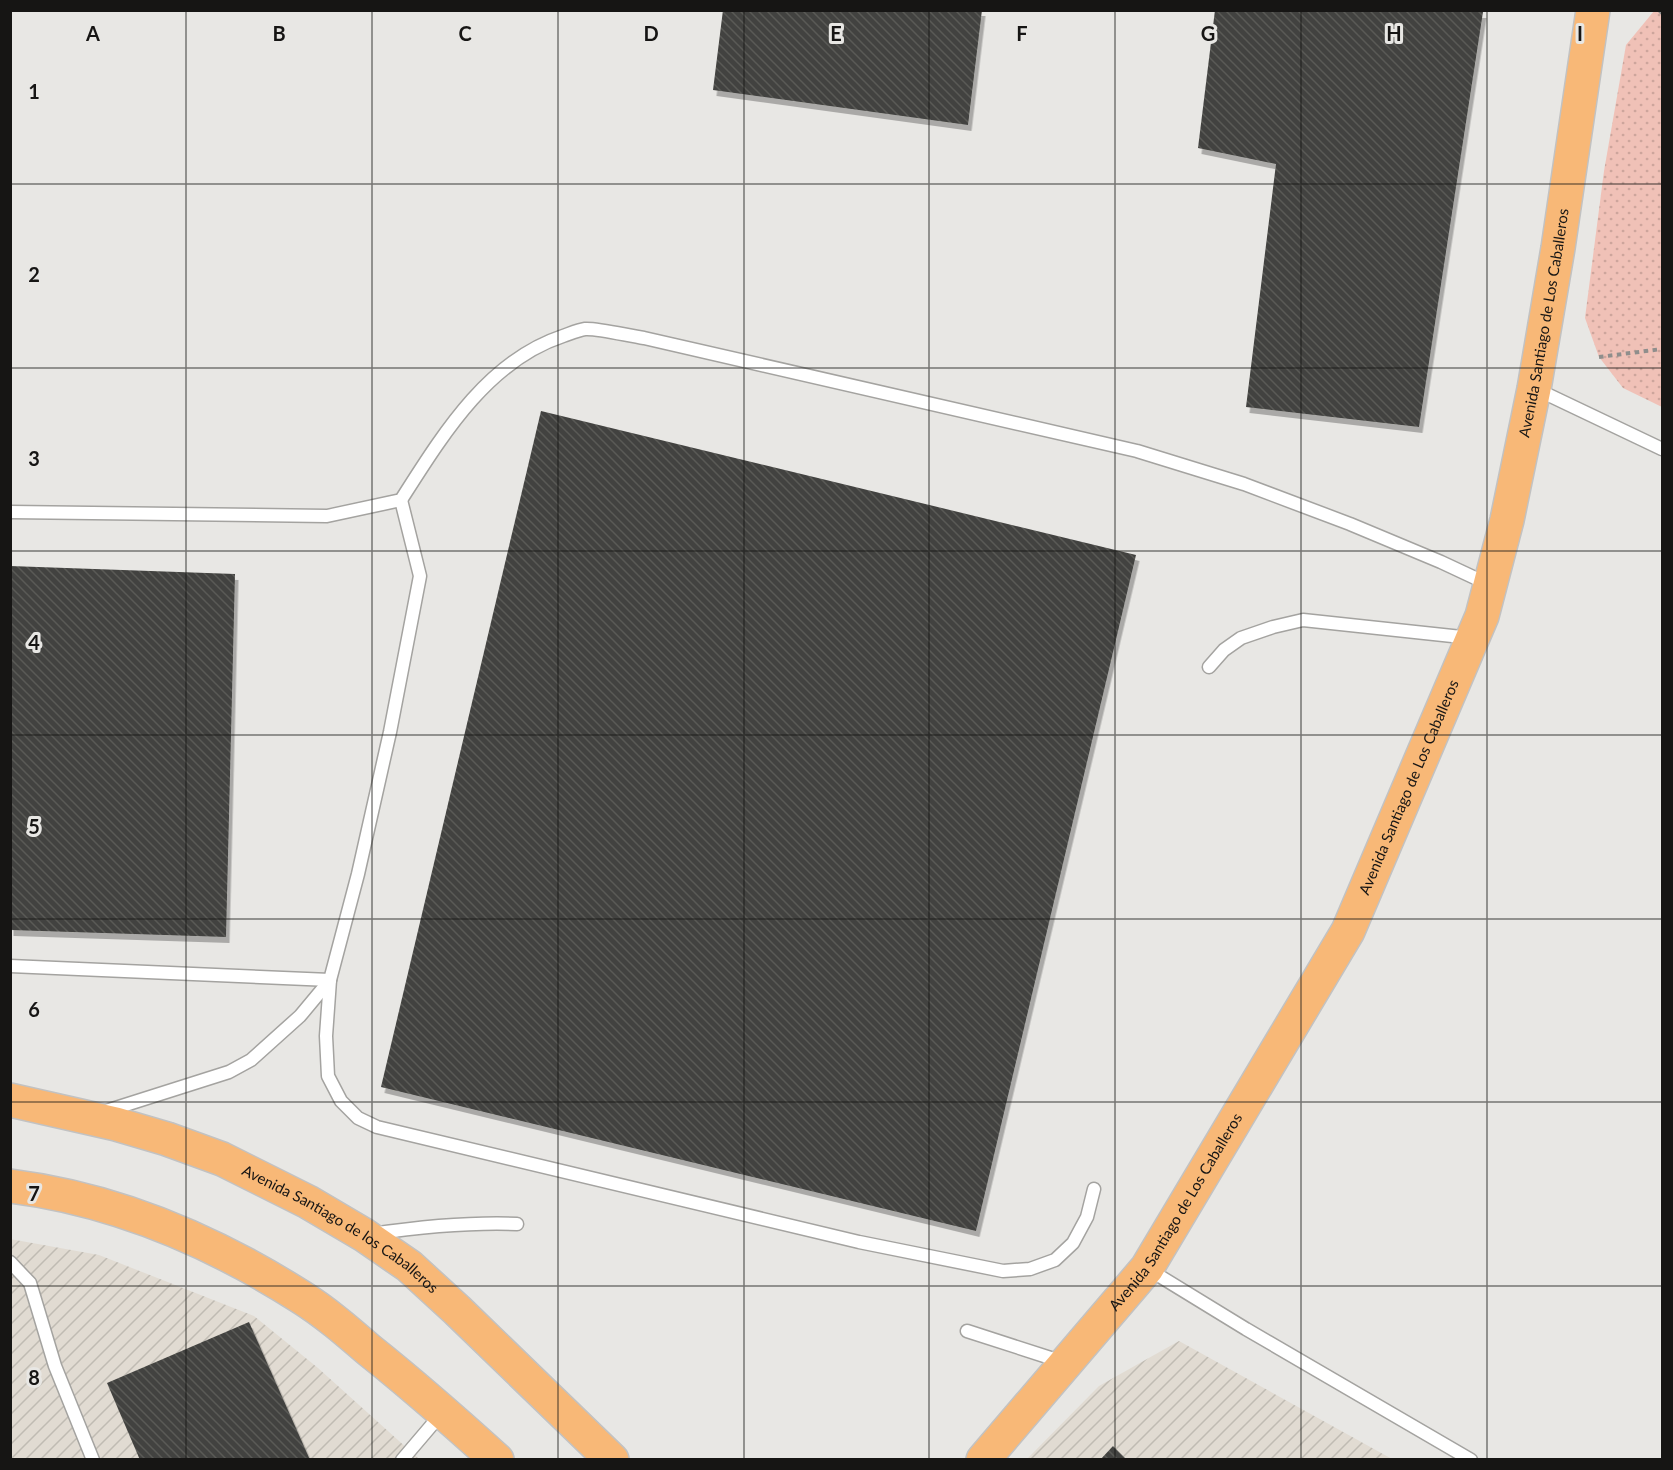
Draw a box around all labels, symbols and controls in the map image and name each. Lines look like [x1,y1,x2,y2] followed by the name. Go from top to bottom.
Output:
[85,21,100,45] text: A
[272,21,286,45] text: B
[458,21,472,45] text: C
[643,21,659,45] text: D
[830,21,842,45] text: E
[1016,21,1028,45] text: F
[1201,21,1215,45] text: G
[1386,21,1402,45] text: H
[1577,21,1583,45] text: I
[28,79,40,103] text: 1
[1514,207,1572,439] street label: Avenida Santiago de Los Caballeros
[28,262,40,286] text: 2
[28,446,40,470] text: 3
[28,630,40,654] text: 4
[1354,677,1462,897] street label: Avenida Santiago de Los Caballeros
[28,814,40,838] text: 5
[28,997,40,1021] text: 6
[1105,1110,1245,1314] street label: Avenida Santiago de Los Caballeros
[239,1161,442,1296] street label: Avenida Santiago de los Caballeros
[28,1181,40,1205] text: 7
[28,1365,40,1389] text: 8

